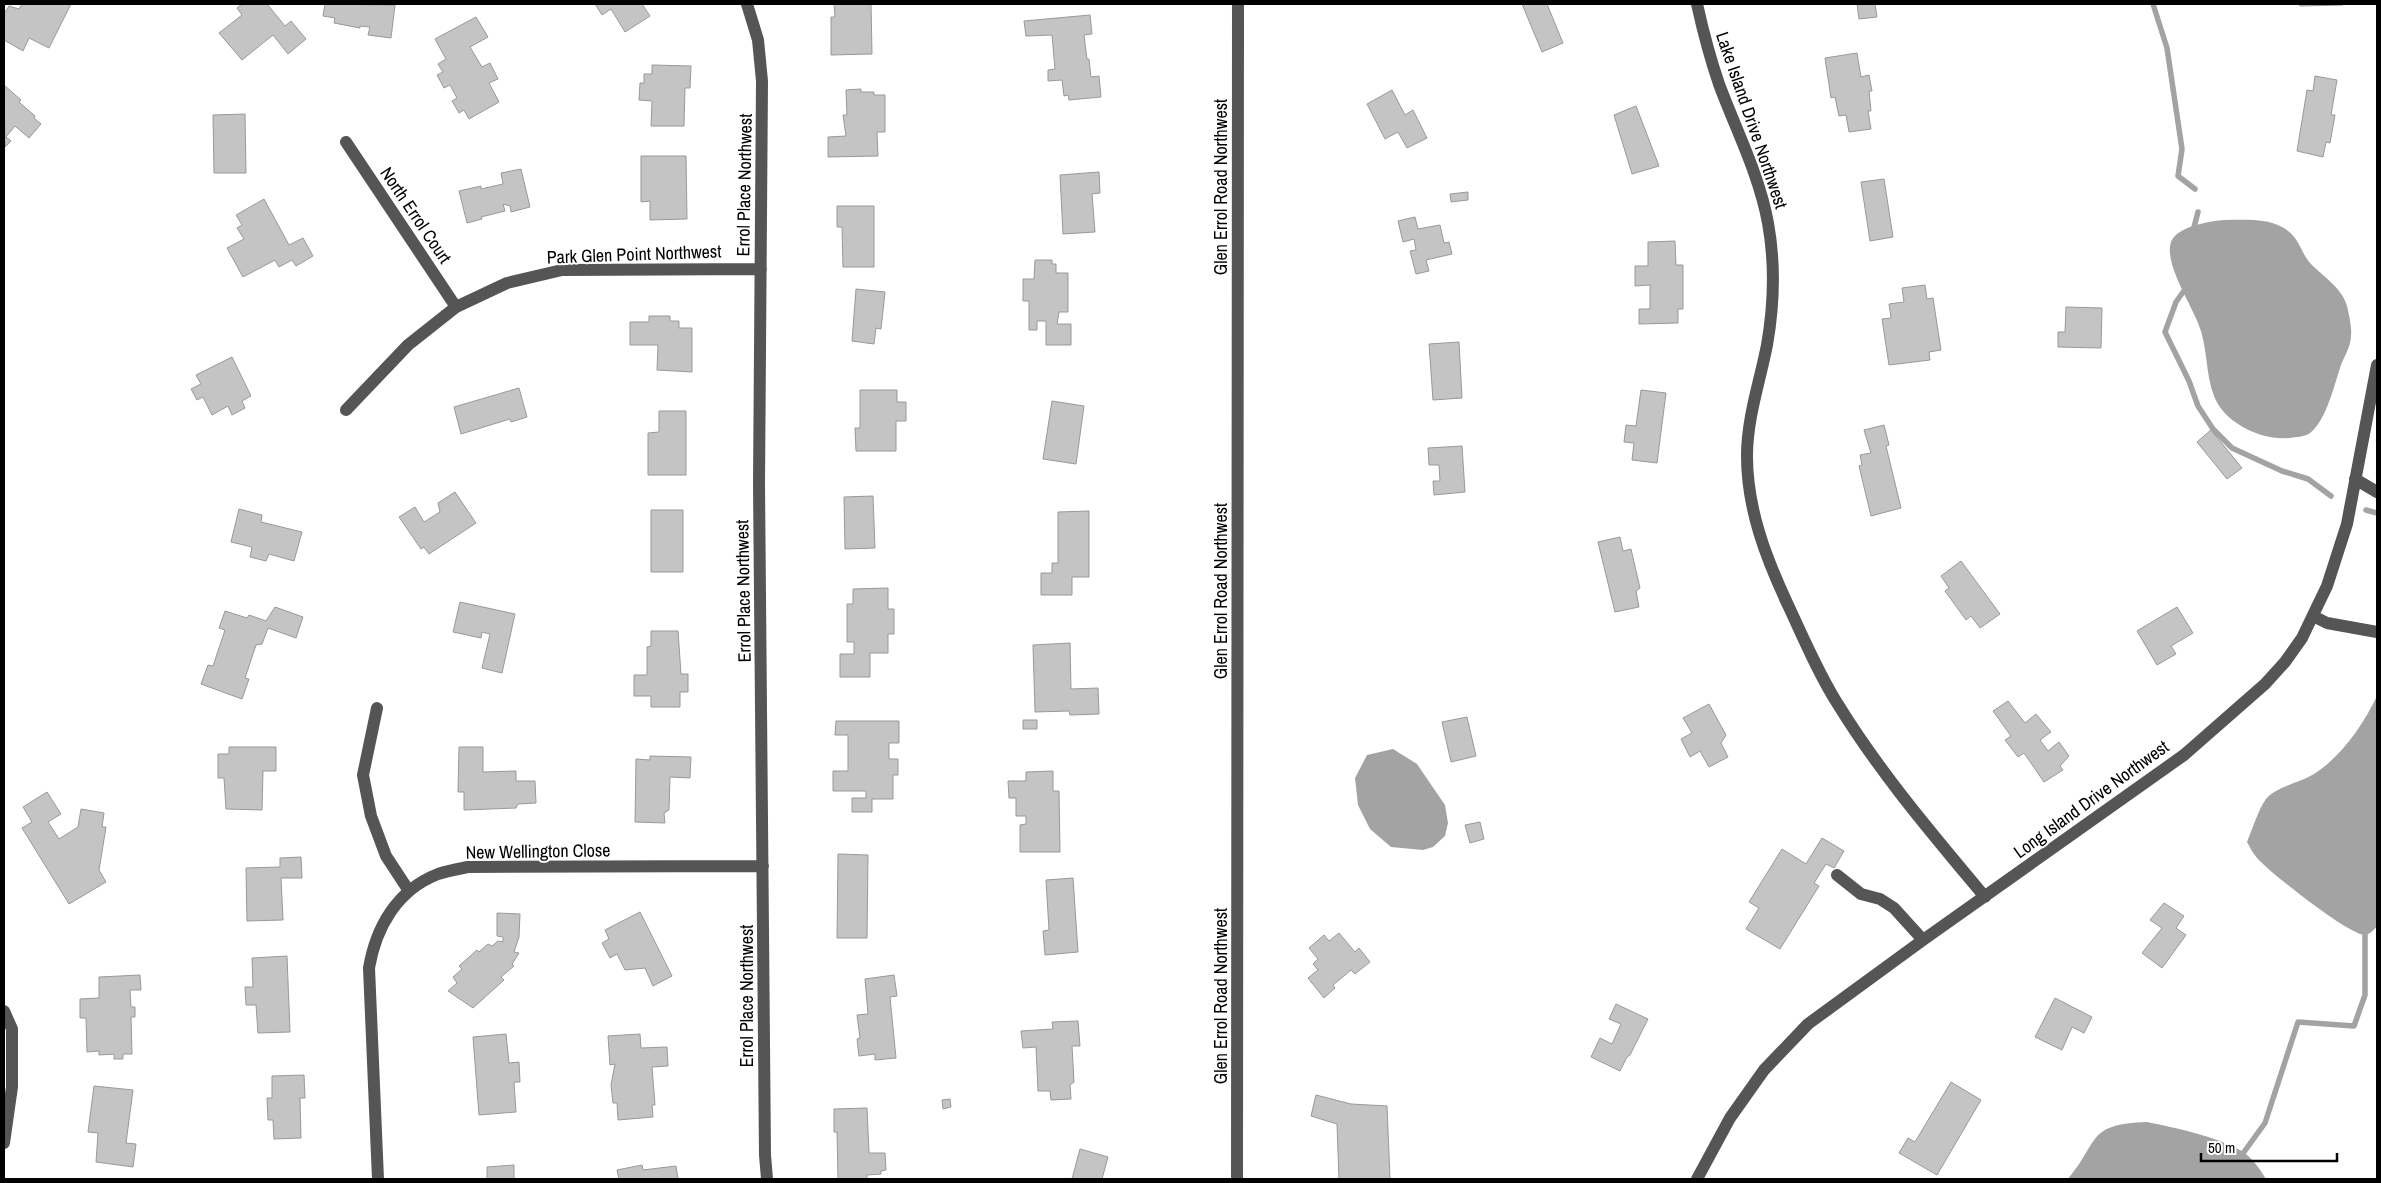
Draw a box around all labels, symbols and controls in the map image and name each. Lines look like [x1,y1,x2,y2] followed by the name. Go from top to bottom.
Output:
[1710,28,1794,212] street label: Lake Island Drive Northwest
[1208,99,1233,275] street label: Glen Errol Road Northwest
[730,113,758,257] street label: Errol Place Northwest
[374,162,458,268] street label: North Errol Court
[546,238,722,270] street label: Park Glen Point Northwest
[1208,503,1233,679] street label: Glen Errol Road Northwest
[729,519,757,663] street label: Errol Place Northwest
[2008,734,2174,864] street label: Long Island Drive Northwest
[465,837,611,865] street label: New Wellington Close
[1208,908,1233,1084] street label: Glen Errol Road Northwest
[734,925,759,1067] street label: Errol Place Northwest
[2201,1130,2337,1162] scale bar
[2208,1137,2235,1158] text: 50 m

